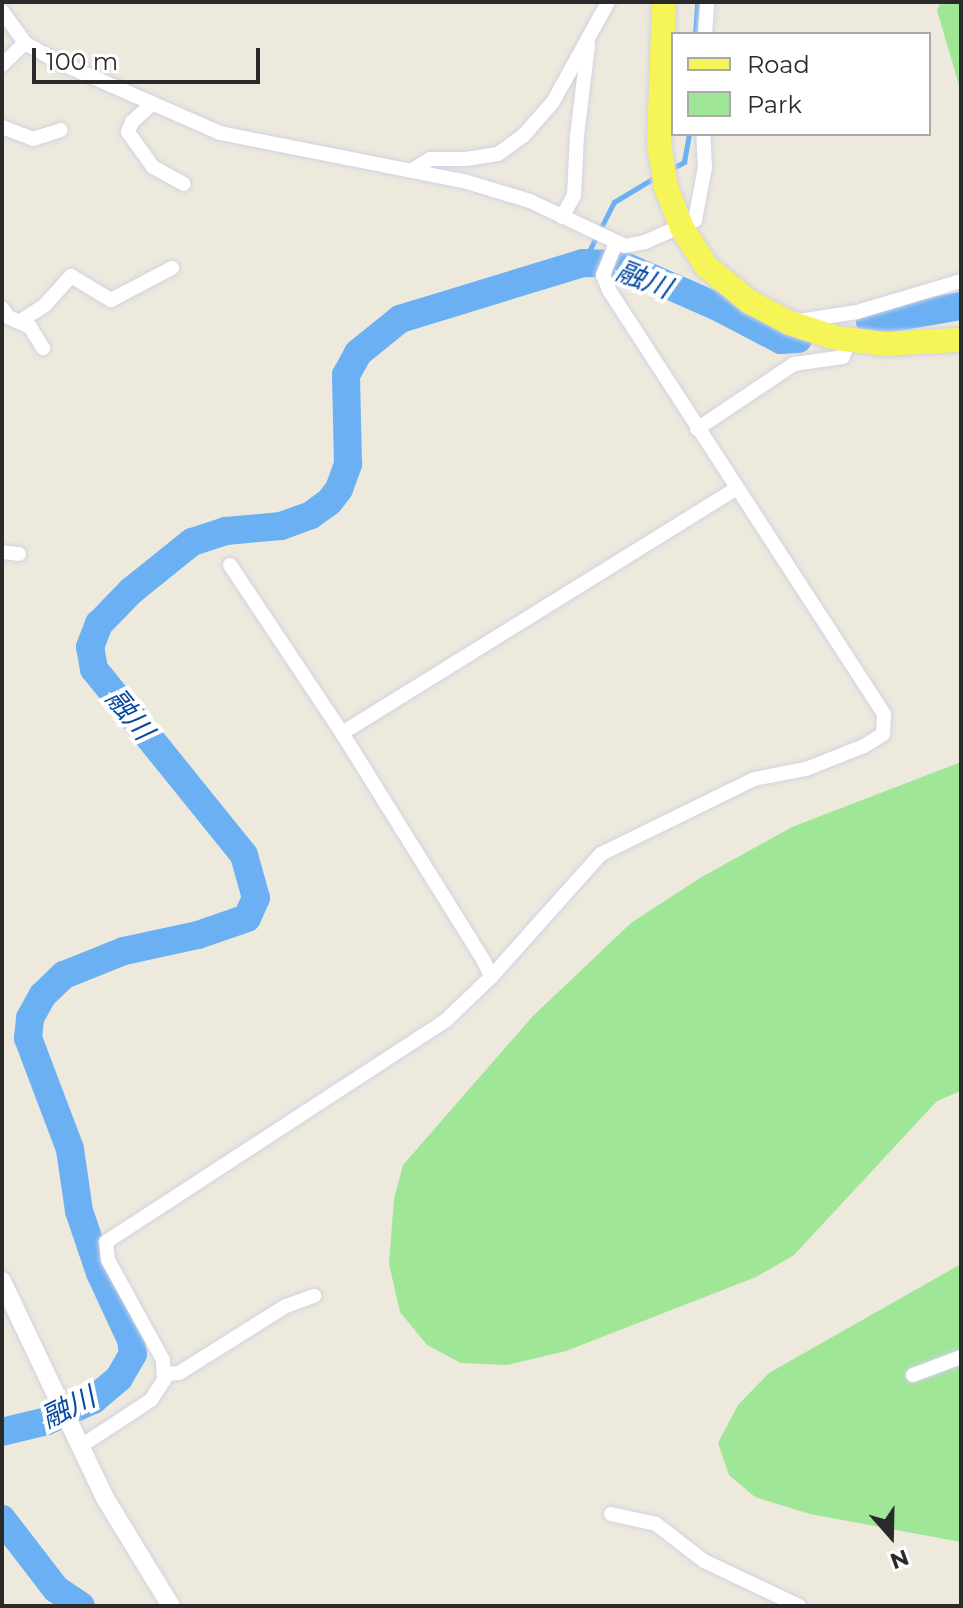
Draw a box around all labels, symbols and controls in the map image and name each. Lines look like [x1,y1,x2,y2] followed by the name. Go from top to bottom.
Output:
[36,32,264,82] scale bar
[671,32,931,136] legend
[46,47,118,76] text: 100 m
[747,50,810,79] text: Road
[747,90,802,119] text: Park
[612,253,676,305] water label: 融川
[99,682,161,746] water label: 融川
[35,1380,101,1434] water label: 融川
[851,1496,931,1576] north arrow
[886,1543,912,1575] text: N

